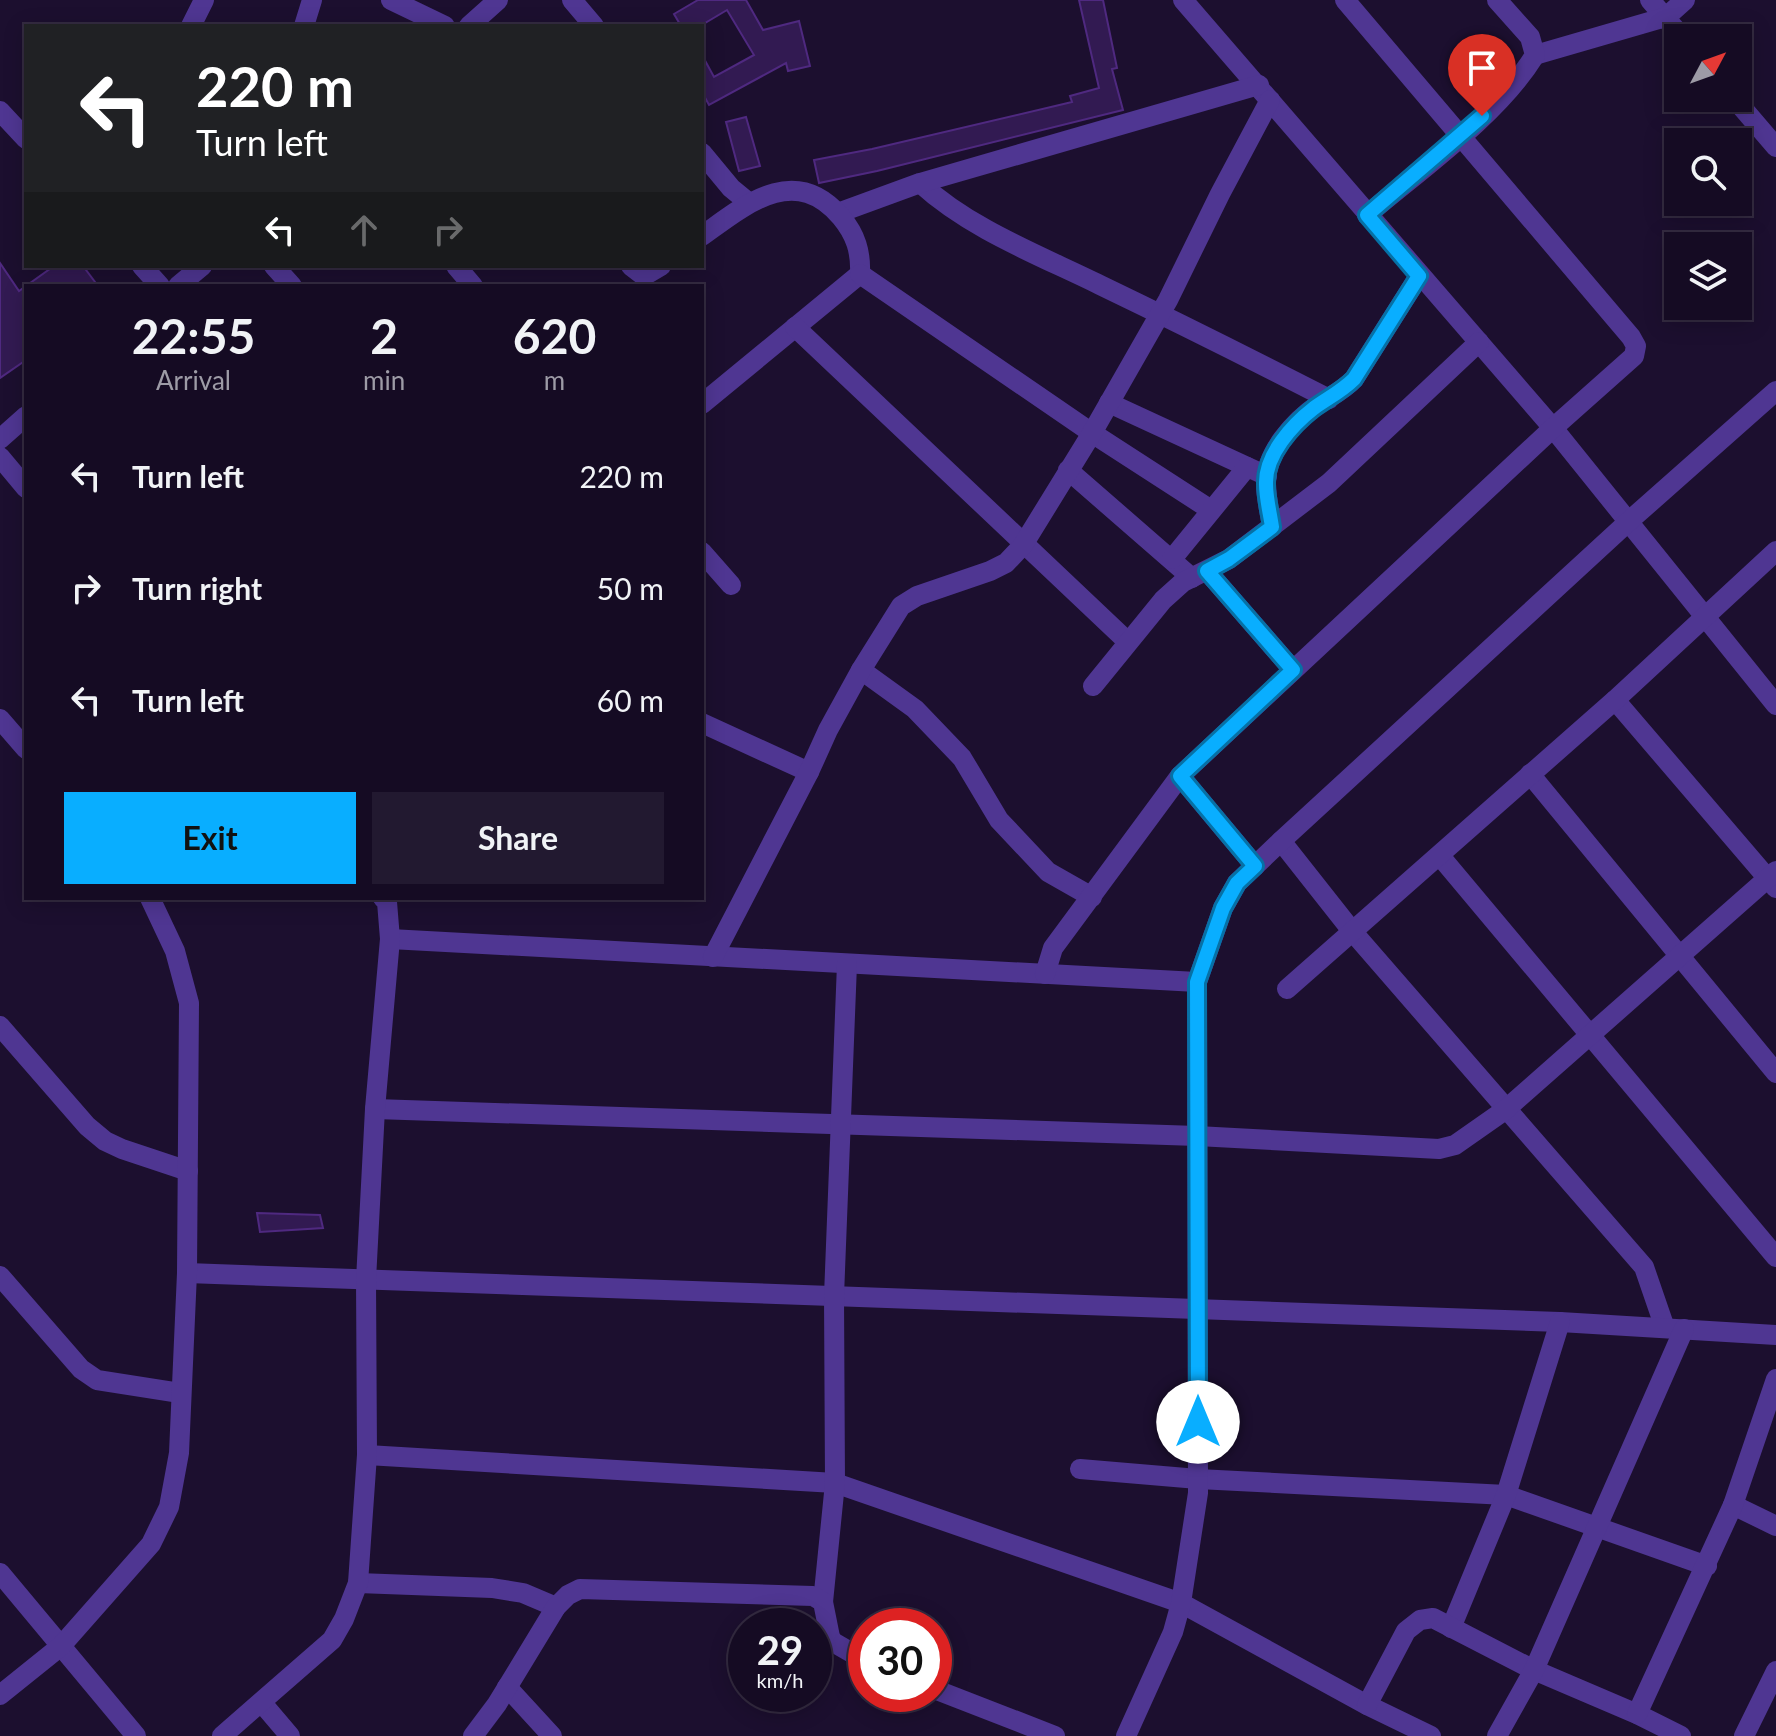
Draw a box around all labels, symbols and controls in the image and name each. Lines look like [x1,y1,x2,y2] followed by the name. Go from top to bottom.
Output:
[1664,24,1752,112] north arrow
[1664,24,1752,320] map controls
[1448,34,1516,116] pin
[1460,46,1504,90] icon: arrive
[196,52,354,119] text: 220 m
[64,56,168,160] icon: left
[196,120,328,164] text: Turn left
[1664,128,1752,216] button: search
[258,208,302,252] icon: left
[342,208,386,252] icon: ahead
[426,208,470,252] icon: right
[1664,232,1752,320] button: layers
[132,307,255,364] text: 22:55
[370,307,398,364] text: 2
[513,307,596,364] text: 620
[156,364,231,396] text: Arrival
[363,364,405,396] text: min
[544,364,565,396] text: m
[64,454,108,498] icon: left
[132,458,244,494] text: Turn left
[579,458,664,494] text: 220 m
[64,566,108,610] icon: right
[132,570,262,606] text: Turn right
[597,570,664,606] text: 50 m
[64,678,108,722] icon: left
[132,682,244,718] text: Turn left
[597,682,664,718] text: 60 m
[64,792,356,884] button: Exit
[372,792,664,884] button: Share
[1156,1380,1240,1464] position arrow
[848,1608,952,1712] speed limit sign: 30
[757,1626,803,1674] text: 29
[757,1668,803,1692] text: km/h

